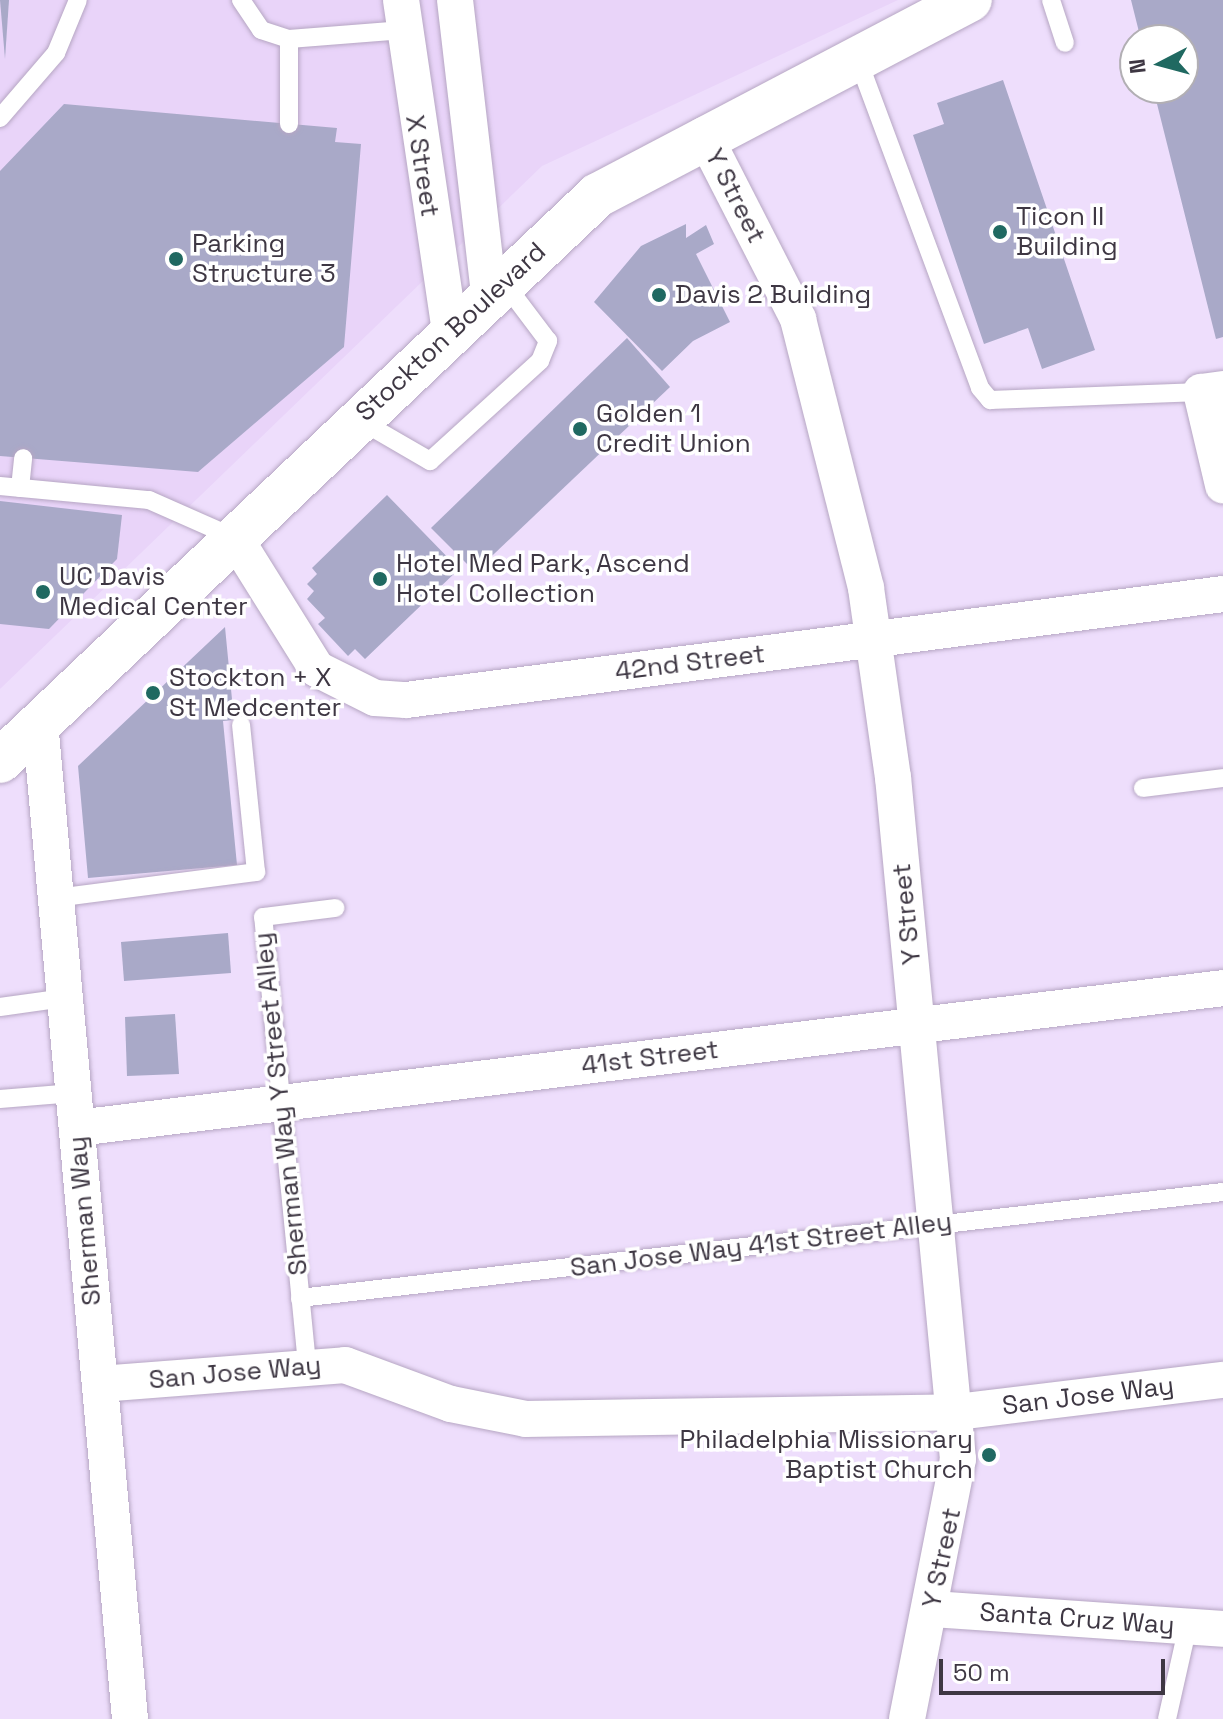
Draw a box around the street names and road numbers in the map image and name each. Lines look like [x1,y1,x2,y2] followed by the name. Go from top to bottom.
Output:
[399,113,445,219] street label: X Street
[698,143,772,249] street label: Y Street
[350,236,552,428] street label: Stockton Boulevard
[613,638,767,688] street label: 42nd Street
[886,862,928,966] street label: Y Street
[247,930,315,1278] street label: Sherman Way Y Street Alley
[580,1034,720,1082] street label: 41st Street
[62,1135,108,1307] street label: Sherman Way
[568,1206,954,1284] street label: San Jose Way 41st Street Alley
[147,1350,323,1396] street label: San Jose Way
[1000,1370,1176,1422] street label: San Jose Way
[916,1505,968,1611] street label: Y Street
[978,1597,1176,1641] street label: Santa Cruz Way

